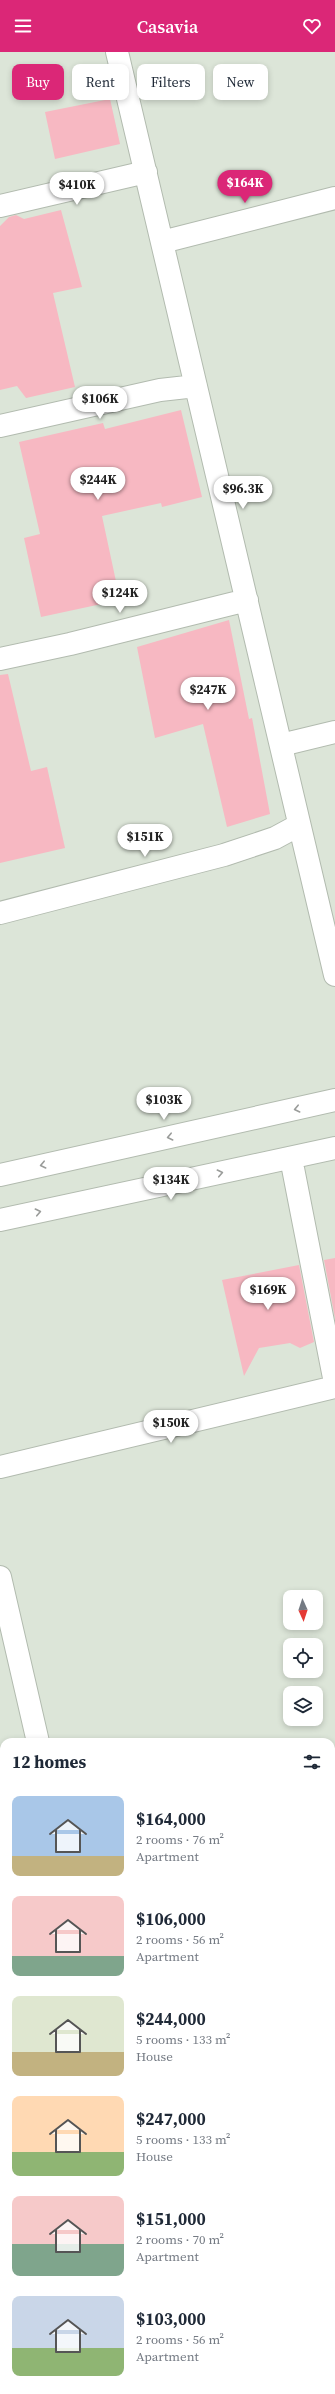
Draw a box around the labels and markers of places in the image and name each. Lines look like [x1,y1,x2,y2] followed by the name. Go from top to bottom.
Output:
[217,170,273,204] pin: $164K
[49,172,105,206] pin: $410K
[72,386,128,420] pin: $106K
[70,467,126,501] pin: $244K
[210,476,276,510] pin: $96.3K
[92,580,148,614] pin: $124K
[180,677,236,711] pin: $247K
[117,824,173,858] pin: $151K
[136,1087,192,1121] pin: $103K
[143,1167,199,1201] pin: $134K
[240,1277,296,1311] pin: $169K
[143,1410,199,1444] pin: $150K

